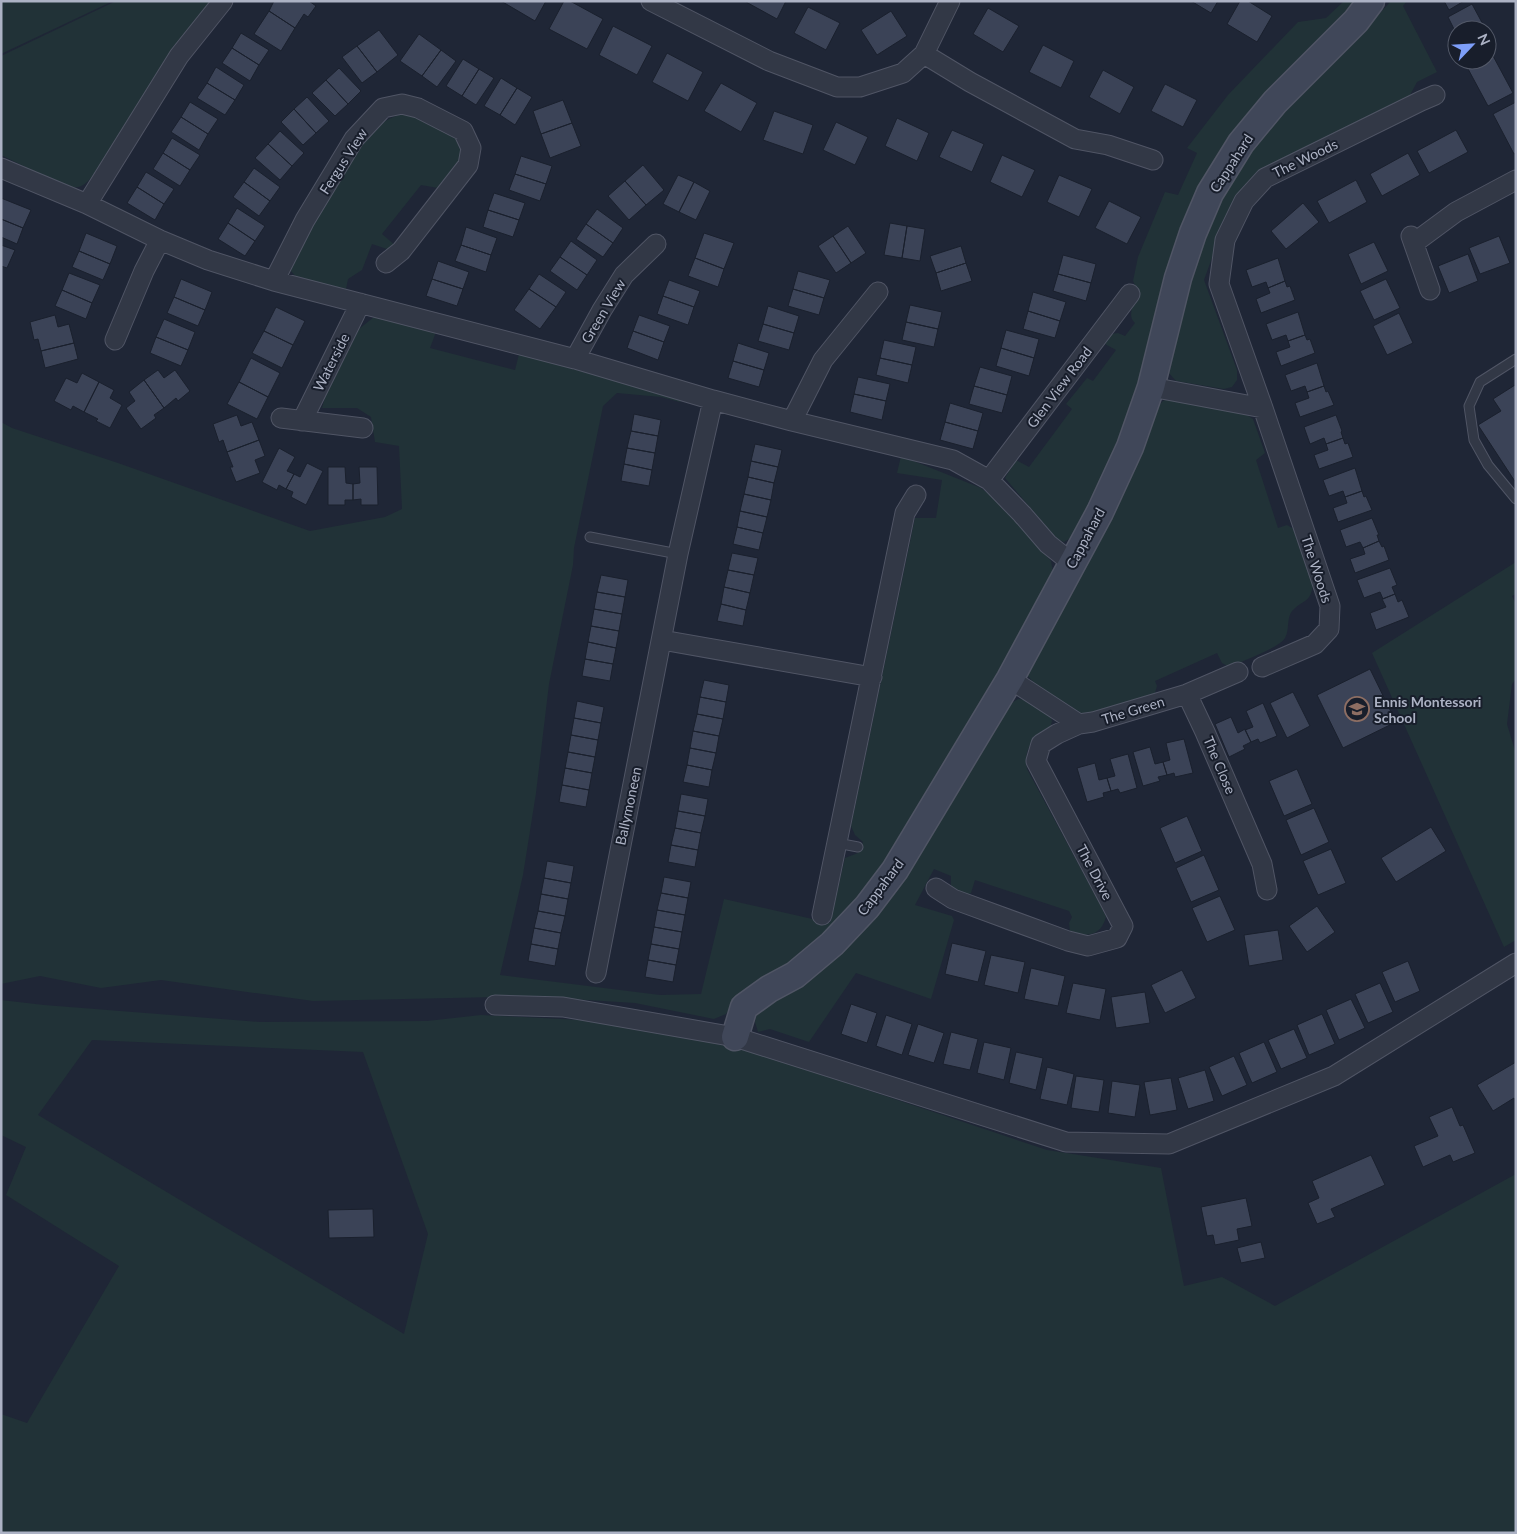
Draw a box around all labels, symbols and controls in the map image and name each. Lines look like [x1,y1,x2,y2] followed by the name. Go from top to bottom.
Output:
[1447,20,1497,70] north arrow
[1474,31,1494,48] text: N
[315,125,371,197] street label: Fergus View
[1206,131,1256,195] street label: Cappahard
[1270,135,1340,181] street label: The Woods
[577,276,629,346] street label: Green View
[309,330,353,394] street label: Waterside
[1023,343,1095,431] street label: Glen View Road
[1062,505,1108,571] street label: Cappahard
[1298,533,1336,605] street label: The Woods
[1100,692,1166,728] street label: The Green
[1374,693,1481,726] place label: Ennis Montessori School
[1344,696,1370,722] school or university icon: Ennis Montessori School
[1200,734,1240,796] street label: The Close
[611,765,645,847] street label: Ballymoneen
[1073,841,1117,903] street label: The Drive
[853,855,907,919] street label: Cappahard

